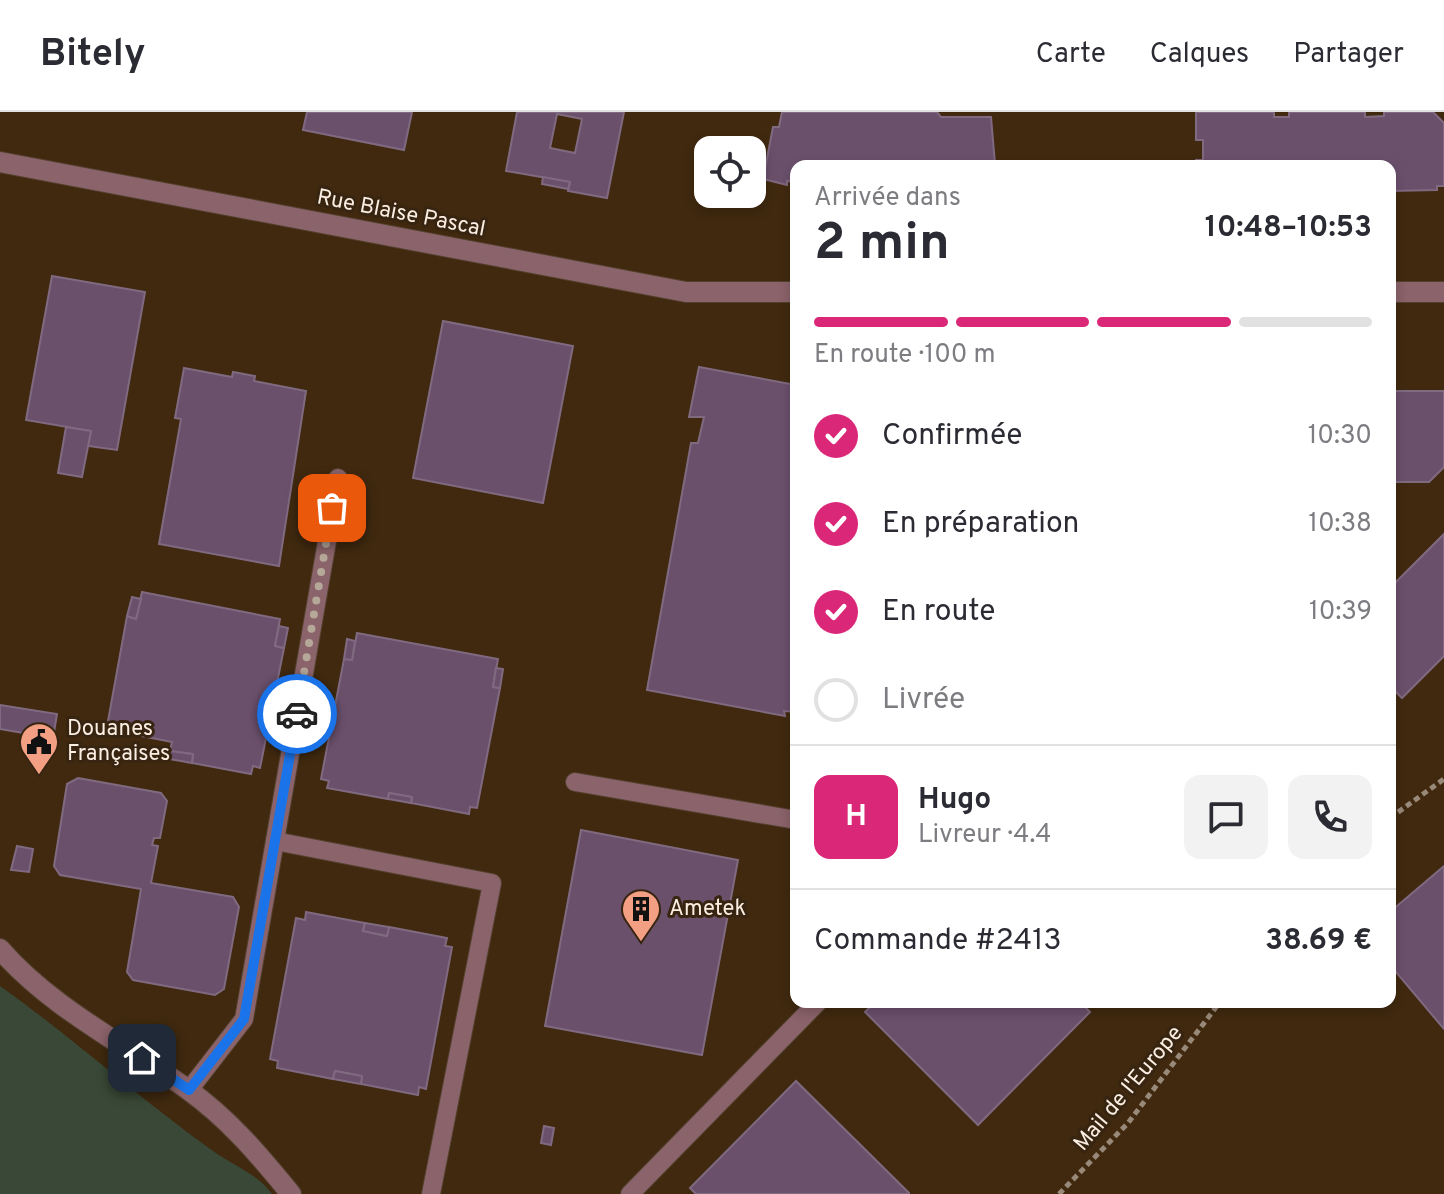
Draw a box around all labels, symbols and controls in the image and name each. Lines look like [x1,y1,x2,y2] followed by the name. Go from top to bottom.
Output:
[40,31,146,80] text: Bitely
[1036,37,1106,73] text: Carte
[1150,37,1249,73] text: Calques
[1293,37,1404,73] text: Partager
[694,136,766,208] map controls
[694,136,766,208] button: locate
[814,182,961,215] text: Arrivée dans
[314,184,488,244] street label: Rue Blaise Pascal
[1205,210,1372,247] text: 10:48–10:53
[814,212,950,278] text: 2 min
[814,339,996,372] text: En route · 100 m
[814,414,858,458] icon: check
[882,418,1022,455] text: Confirmée
[1308,420,1372,453] text: 10:30
[298,474,366,542] pin
[310,486,354,530] icon: bag
[814,502,858,546] icon: check
[882,506,1079,543] text: En préparation
[1308,508,1372,541] text: 10:38
[814,590,858,634] icon: check
[882,594,996,631] text: En route
[1309,596,1372,629] text: 10:39
[257,674,337,754] courier
[882,682,965,719] text: Livrée
[275,692,319,736] icon: car
[67,716,170,768] place label: Douanes Françaises
[18,721,60,776] public building icon: Douanes Françaises
[1184,775,1268,859] button: chat
[1288,775,1372,859] button: phone
[918,782,991,819] text: Hugo
[845,799,867,836] text: H
[918,819,1051,852] text: Livreur · 4.4
[620,888,662,943] building icon: Ametek
[669,896,746,923] place label: Ametek
[814,923,1062,960] text: Commande #2413
[1265,923,1372,960] text: 38.69 €
[1069,1021,1189,1157] street label: Mail de l'Europe
[108,1024,176,1092] pin
[120,1036,164,1080] icon: home

